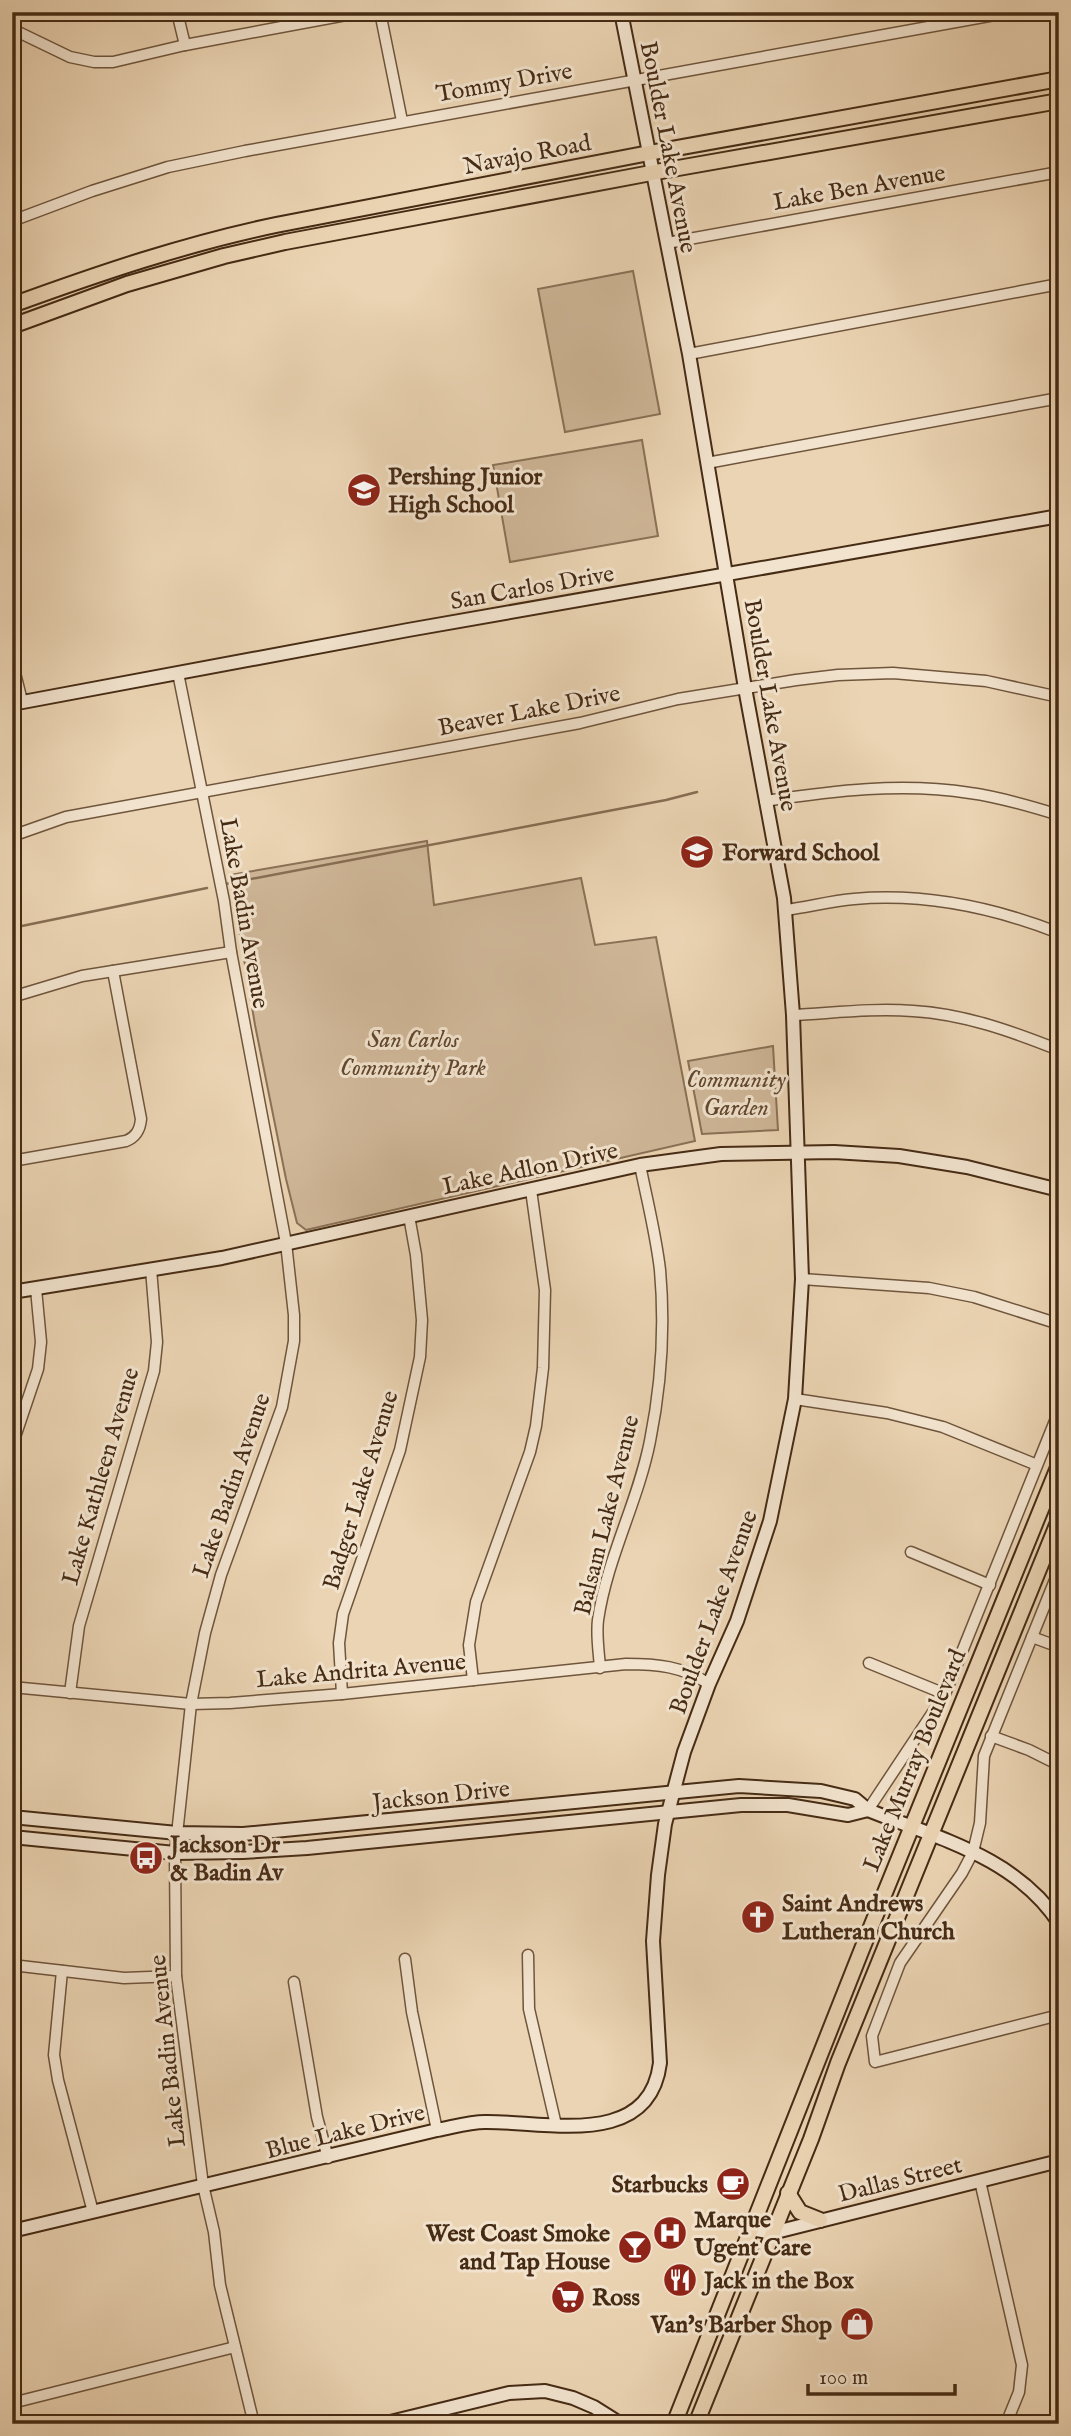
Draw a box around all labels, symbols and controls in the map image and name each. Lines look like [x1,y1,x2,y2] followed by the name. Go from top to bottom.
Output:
[632,39,703,256] street label: Boulder Lake Avenue
[434,56,575,111] street label: Tommy Drive
[461,128,594,183] street label: Navajo Road
[771,158,948,219] street label: Lake Ben Avenue
[388,462,543,521] place label: Pershing Junior High School
[345,471,383,509] school or university icon: Pershing Junior High School
[448,559,617,618] street label: San Carlos Drive
[736,597,803,814] street label: Boulder Lake Avenue
[436,679,623,744] street label: Beaver Lake Drive
[211,815,276,1011] street label: Lake Badin Avenue
[678,833,716,871] school or university icon: Forward School
[722,838,880,869] place label: Forward School
[340,1025,486,1084] park label: San Carlos Community Park
[686,1065,787,1124] park label: Community Garden
[440,1136,621,1203] street label: Lake Adlon Drive
[56,1364,147,1589] street label: Lake Kathleen Avenue
[316,1387,406,1594] street label: Badger Lake Avenue
[186,1389,279,1582] street label: Lake Badin Avenue
[568,1412,647,1619] street label: Balsam Lake Avenue
[663,1506,766,1719] street label: Boulder Lake Avenue
[857,1645,974,1876] street label: Lake Murray Boulevard
[255,1647,467,1696] street label: Lake Andrita Avenue
[368,1774,511,1819] street label: Jackson Drive
[167,1830,284,1889] place label: Jackson Dr & Badin Av
[127,1839,165,1877] bus stop icon: Jackson Dr & Badin Av
[782,1889,955,1948] place label: Saint Andrews Lutheran Church
[739,1898,777,1936] church icon: Saint Andrews Lutheran Church
[143,1953,194,2149] street label: Lake Badin Avenue
[262,2098,428,2167] street label: Blue Lake Drive
[835,2150,965,2211] street label: Dallas Street
[714,2165,752,2203] cafe icon: Starbucks
[612,2170,709,2201] place label: Starbucks
[693,2205,811,2264] place label: Marque Ugent Care
[651,2214,689,2252] hospital icon: Marque Ugent Care
[425,2219,610,2278] place label: West Coast Smoke and Tap House
[616,2228,654,2266] bar icon: West Coast Smoke and Tap House
[661,2261,699,2299] restaurant icon: Jack in the Box
[701,2266,854,2297] place label: Jack in the Box
[549,2278,587,2316] supermarket icon: Ross
[592,2283,641,2314] place label: Ross
[838,2305,876,2343] shop icon: Van's Barber Shop
[650,2310,832,2341] place label: Van's Barber Shop
[808,2352,956,2396] scale bar
[819,2365,868,2392] text: 100 m

